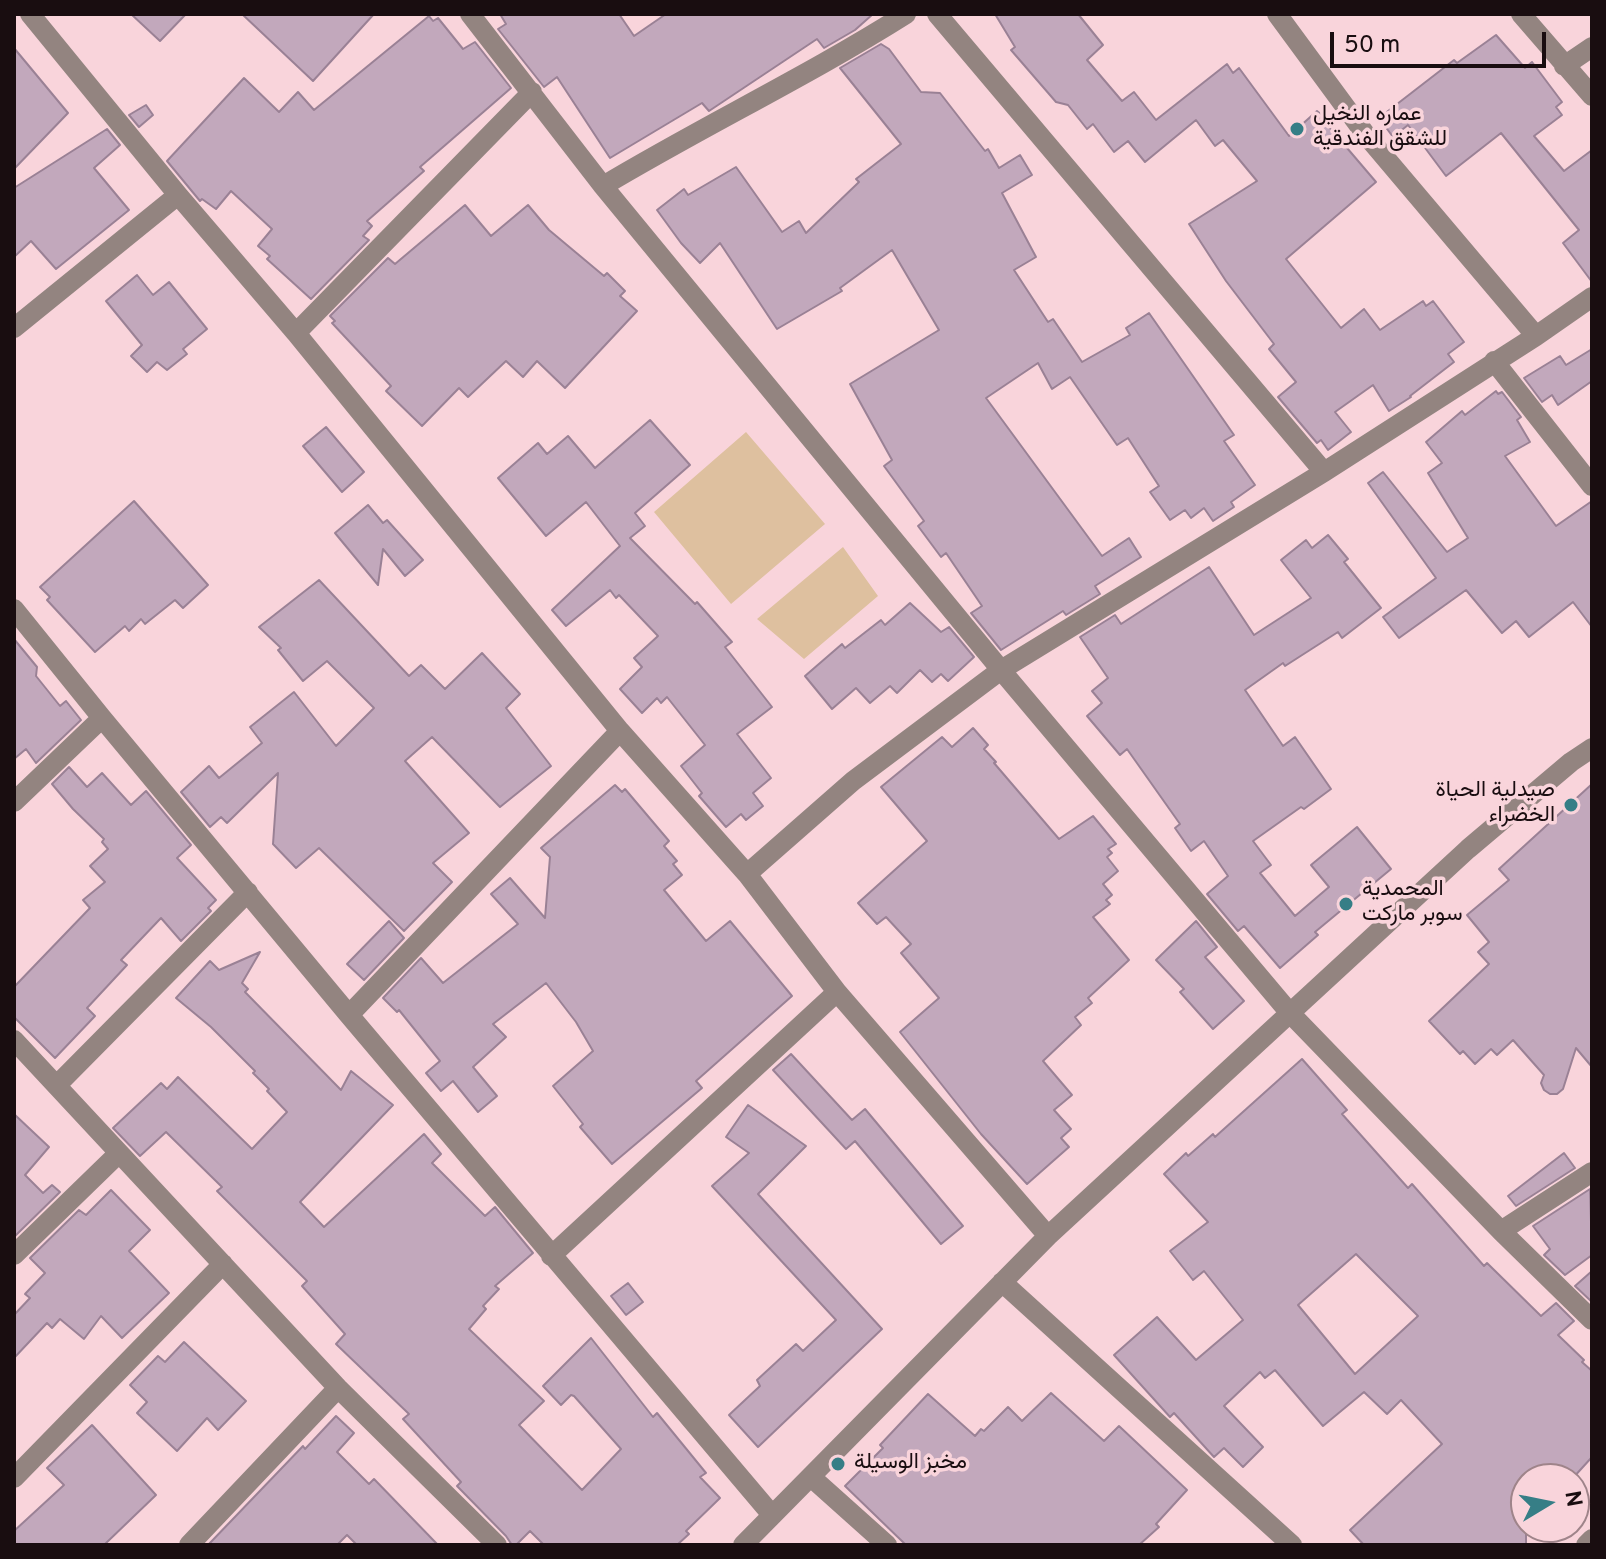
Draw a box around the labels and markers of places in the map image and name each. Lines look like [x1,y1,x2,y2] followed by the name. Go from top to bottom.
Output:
[1313,103,1447,154] place label: عماره النخيل للشقق الفندقية
[1288,120,1306,138] marker: عماره النخيل للشقق الفندقية
[1436,779,1555,830] place label: صيدلية الحياة الخضراء
[1562,796,1580,814] marker: صيدلية الحياة الخضراء
[1362,878,1462,930] place label: المحمدية سوبر ماركت
[1337,895,1355,913] marker: المحمدية سوبر ماركت
[854,1451,967,1477] place label: مخبز الوسيلة
[829,1455,847,1473] marker: مخبز الوسيلة

